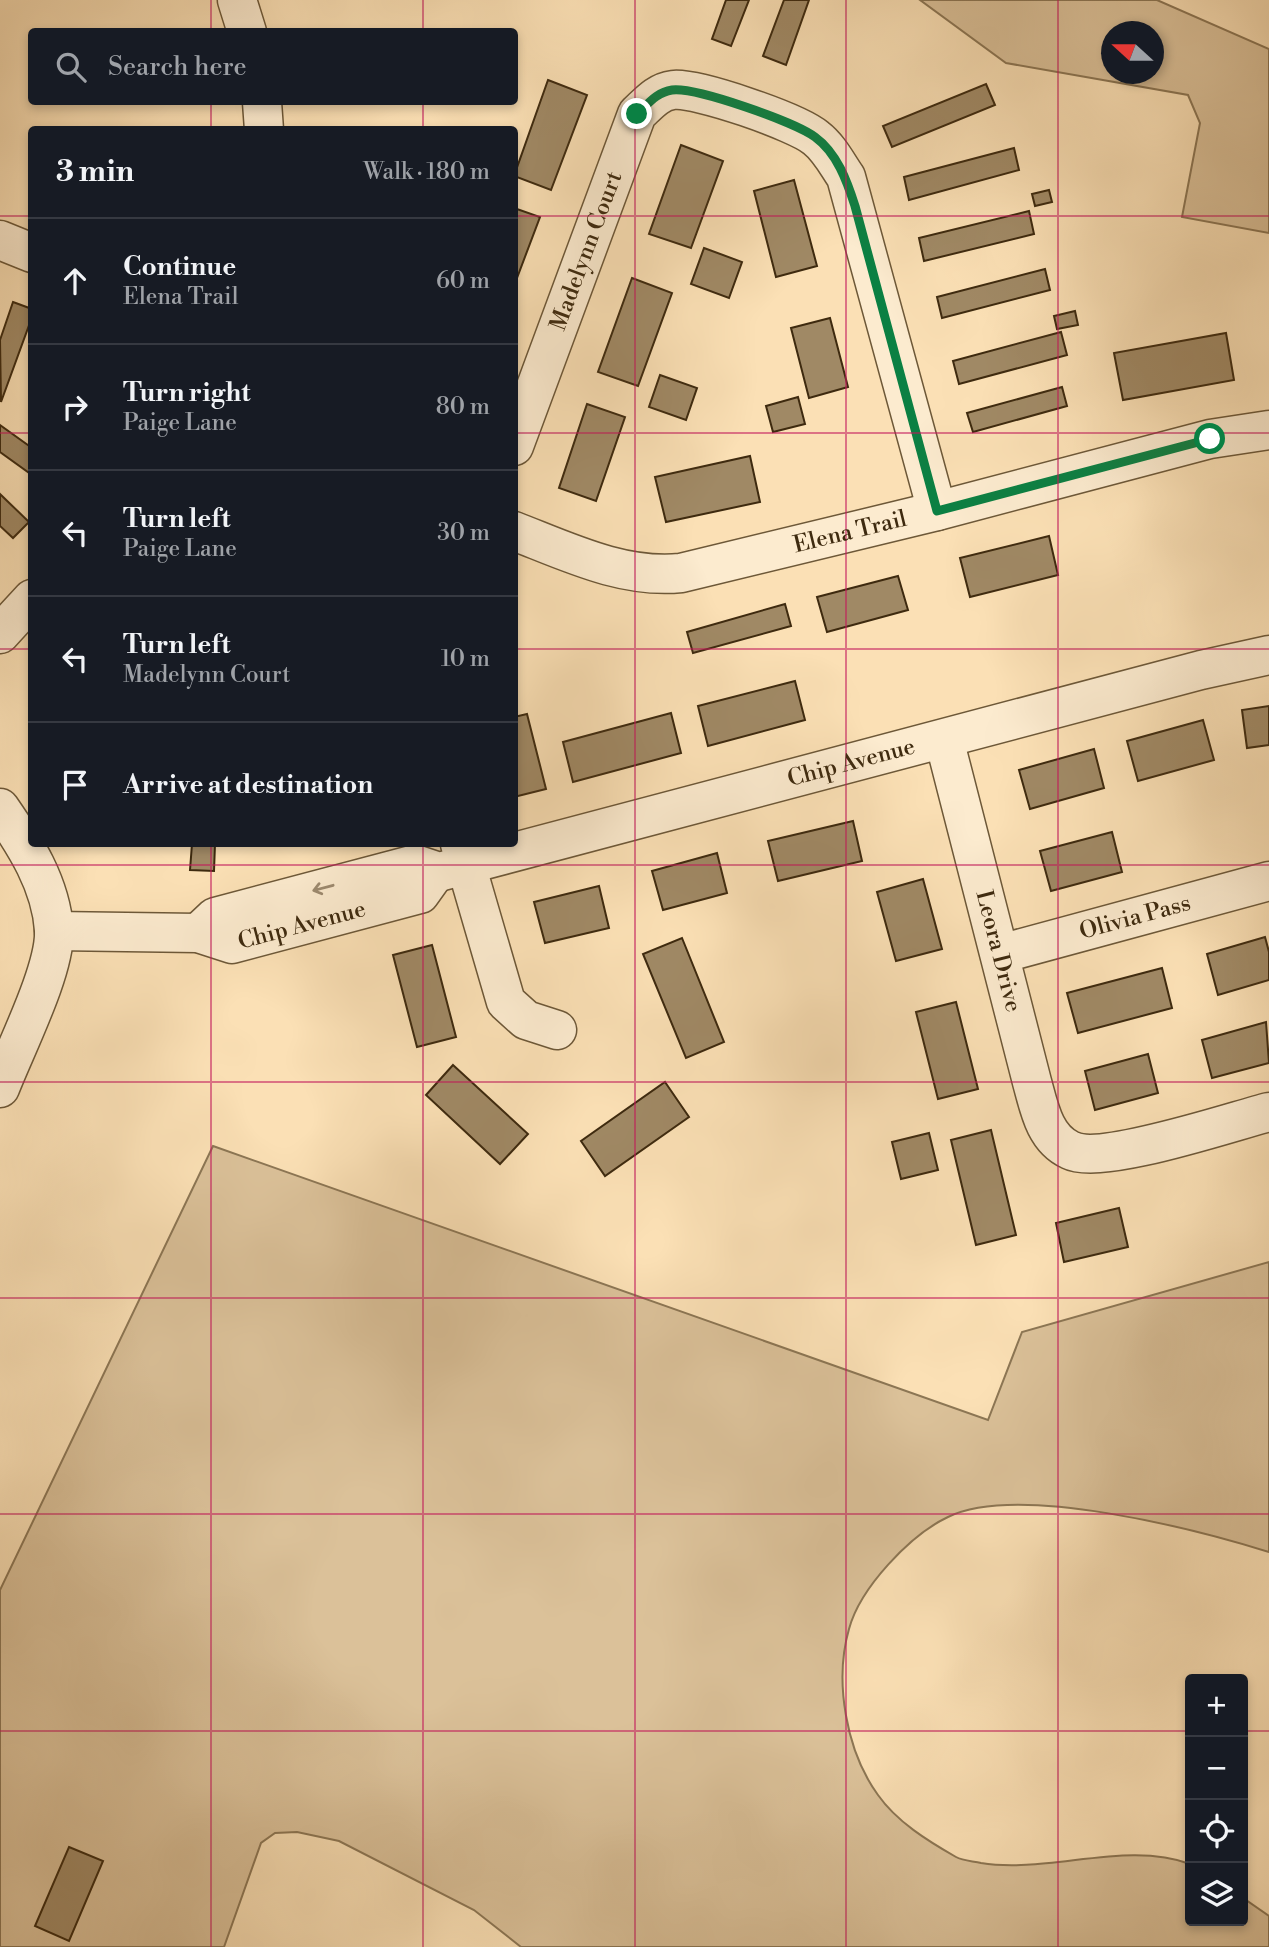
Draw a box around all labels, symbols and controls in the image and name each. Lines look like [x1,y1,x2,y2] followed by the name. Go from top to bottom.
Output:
[1101,21,1164,84] north arrow
[28,28,518,105] search box
[52,48,90,86] icon: search
[108,51,247,83] text: Search here
[621,98,652,129] route end
[56,153,134,191] text: 3 min
[363,158,490,186] text: Walk · 180 m
[544,168,629,334] street label: Madelynn Court
[123,251,236,283] text: Continue
[56,262,94,300] icon: ahead
[436,267,490,295] text: 60 m
[123,283,238,311] text: Elena Trail
[123,377,251,409] text: Turn right
[56,388,94,426] icon: right
[436,393,490,421] text: 80 m
[123,409,237,437] text: Paige Lane
[1194,423,1225,454] route start
[123,503,231,535] text: Turn left
[791,505,910,559] street label: Elena Trail
[56,514,94,552] icon: left
[437,519,490,547] text: 30 m
[123,535,237,563] text: Paige Lane
[123,629,231,661] text: Turn left
[56,640,94,678] icon: left
[441,645,490,673] text: 10 m
[123,661,290,689] text: Madelynn Court
[784,732,918,793] street label: Chip Avenue
[56,766,94,804] icon: arrive
[123,769,373,801] text: Arrive at destination
[312,883,334,896] one-way arrow
[969,887,1027,1015] street label: Leora Drive
[1076,889,1194,946] street label: Olivia Pass
[235,895,369,956] street label: Chip Avenue
[1185,1674,1248,1926] map controls
[1185,1674,1248,1737] button: +
[1185,1737,1248,1800] button: −
[1185,1800,1248,1863] button: locate
[1185,1863,1248,1926] button: layers

